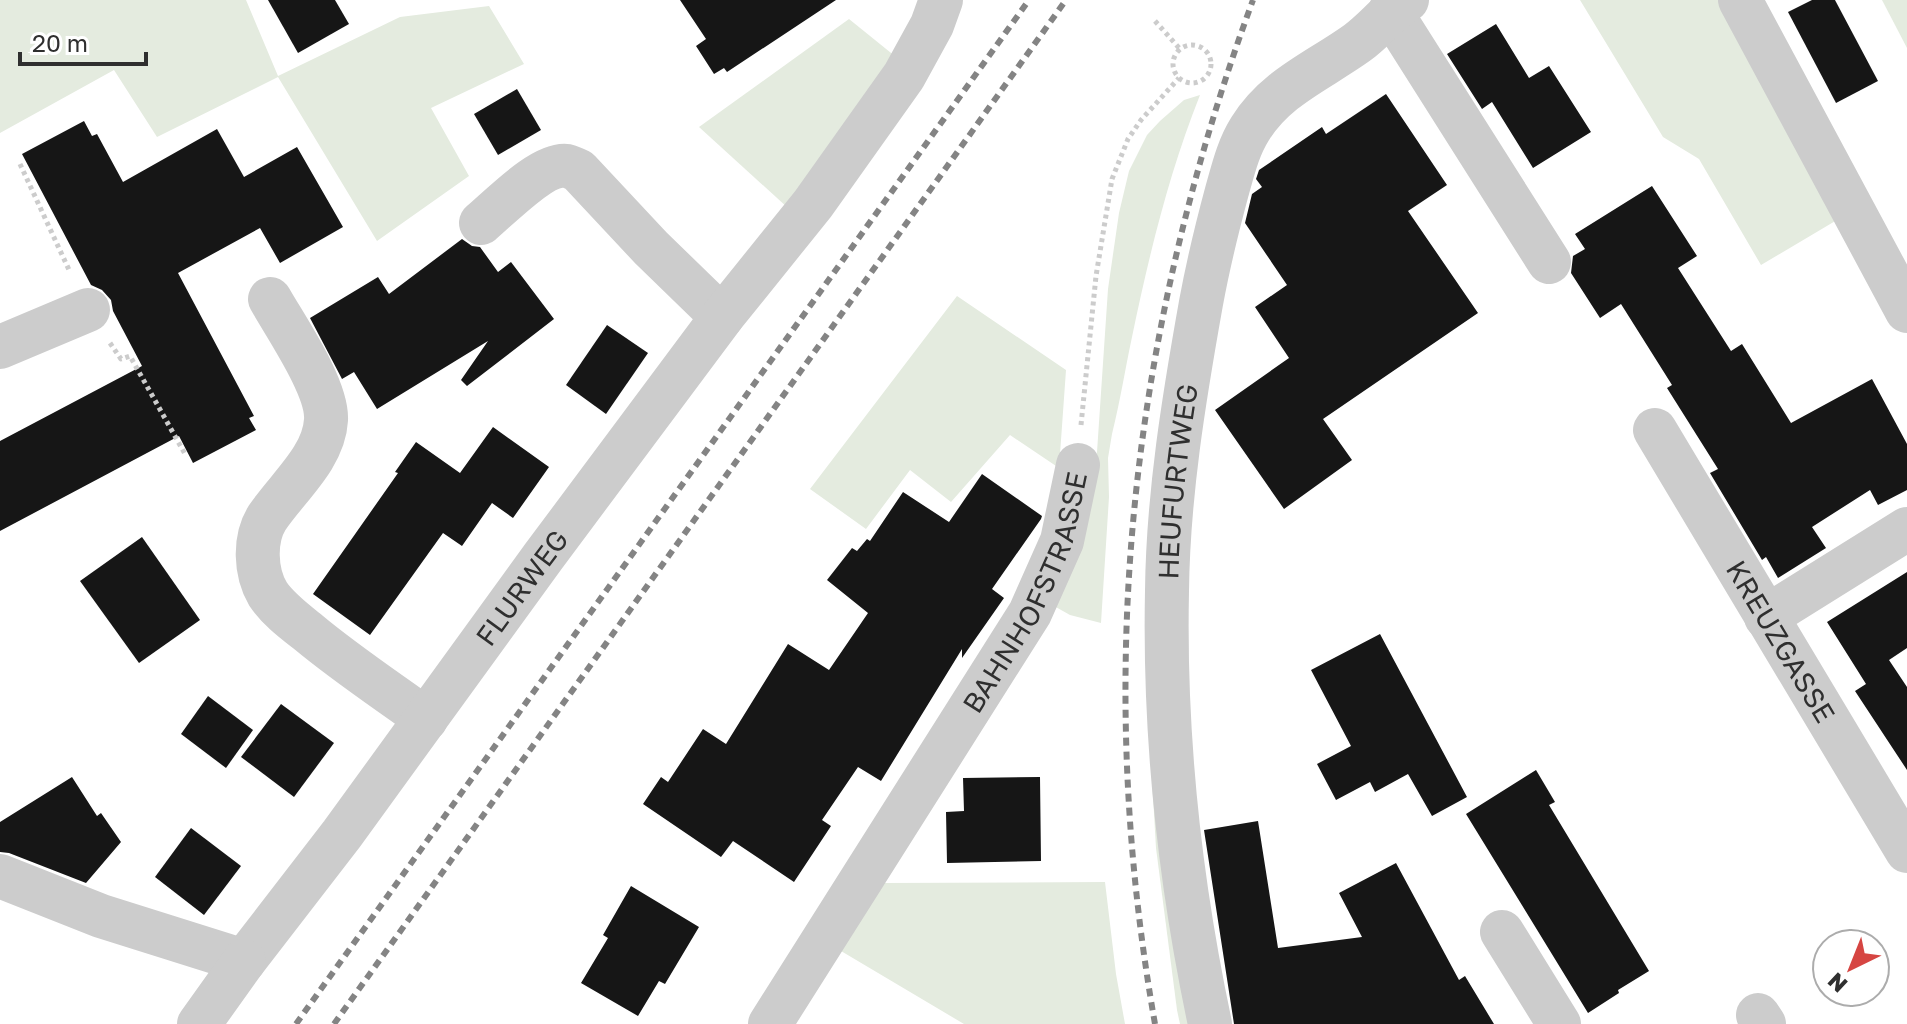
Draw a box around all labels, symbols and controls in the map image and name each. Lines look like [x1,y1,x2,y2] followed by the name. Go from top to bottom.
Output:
[20,16,146,66] scale bar
[32,28,88,57] text: 20 m
[1151,381,1203,580] street label: HEUFURTWEG
[955,469,1093,718] street label: BAHNHOFSTRASSE
[468,523,574,651] street label: FLURWEG
[1720,554,1843,728] street label: KREUZGASSE
[1811,928,1891,1008] north arrow
[1822,967,1852,999] text: N

